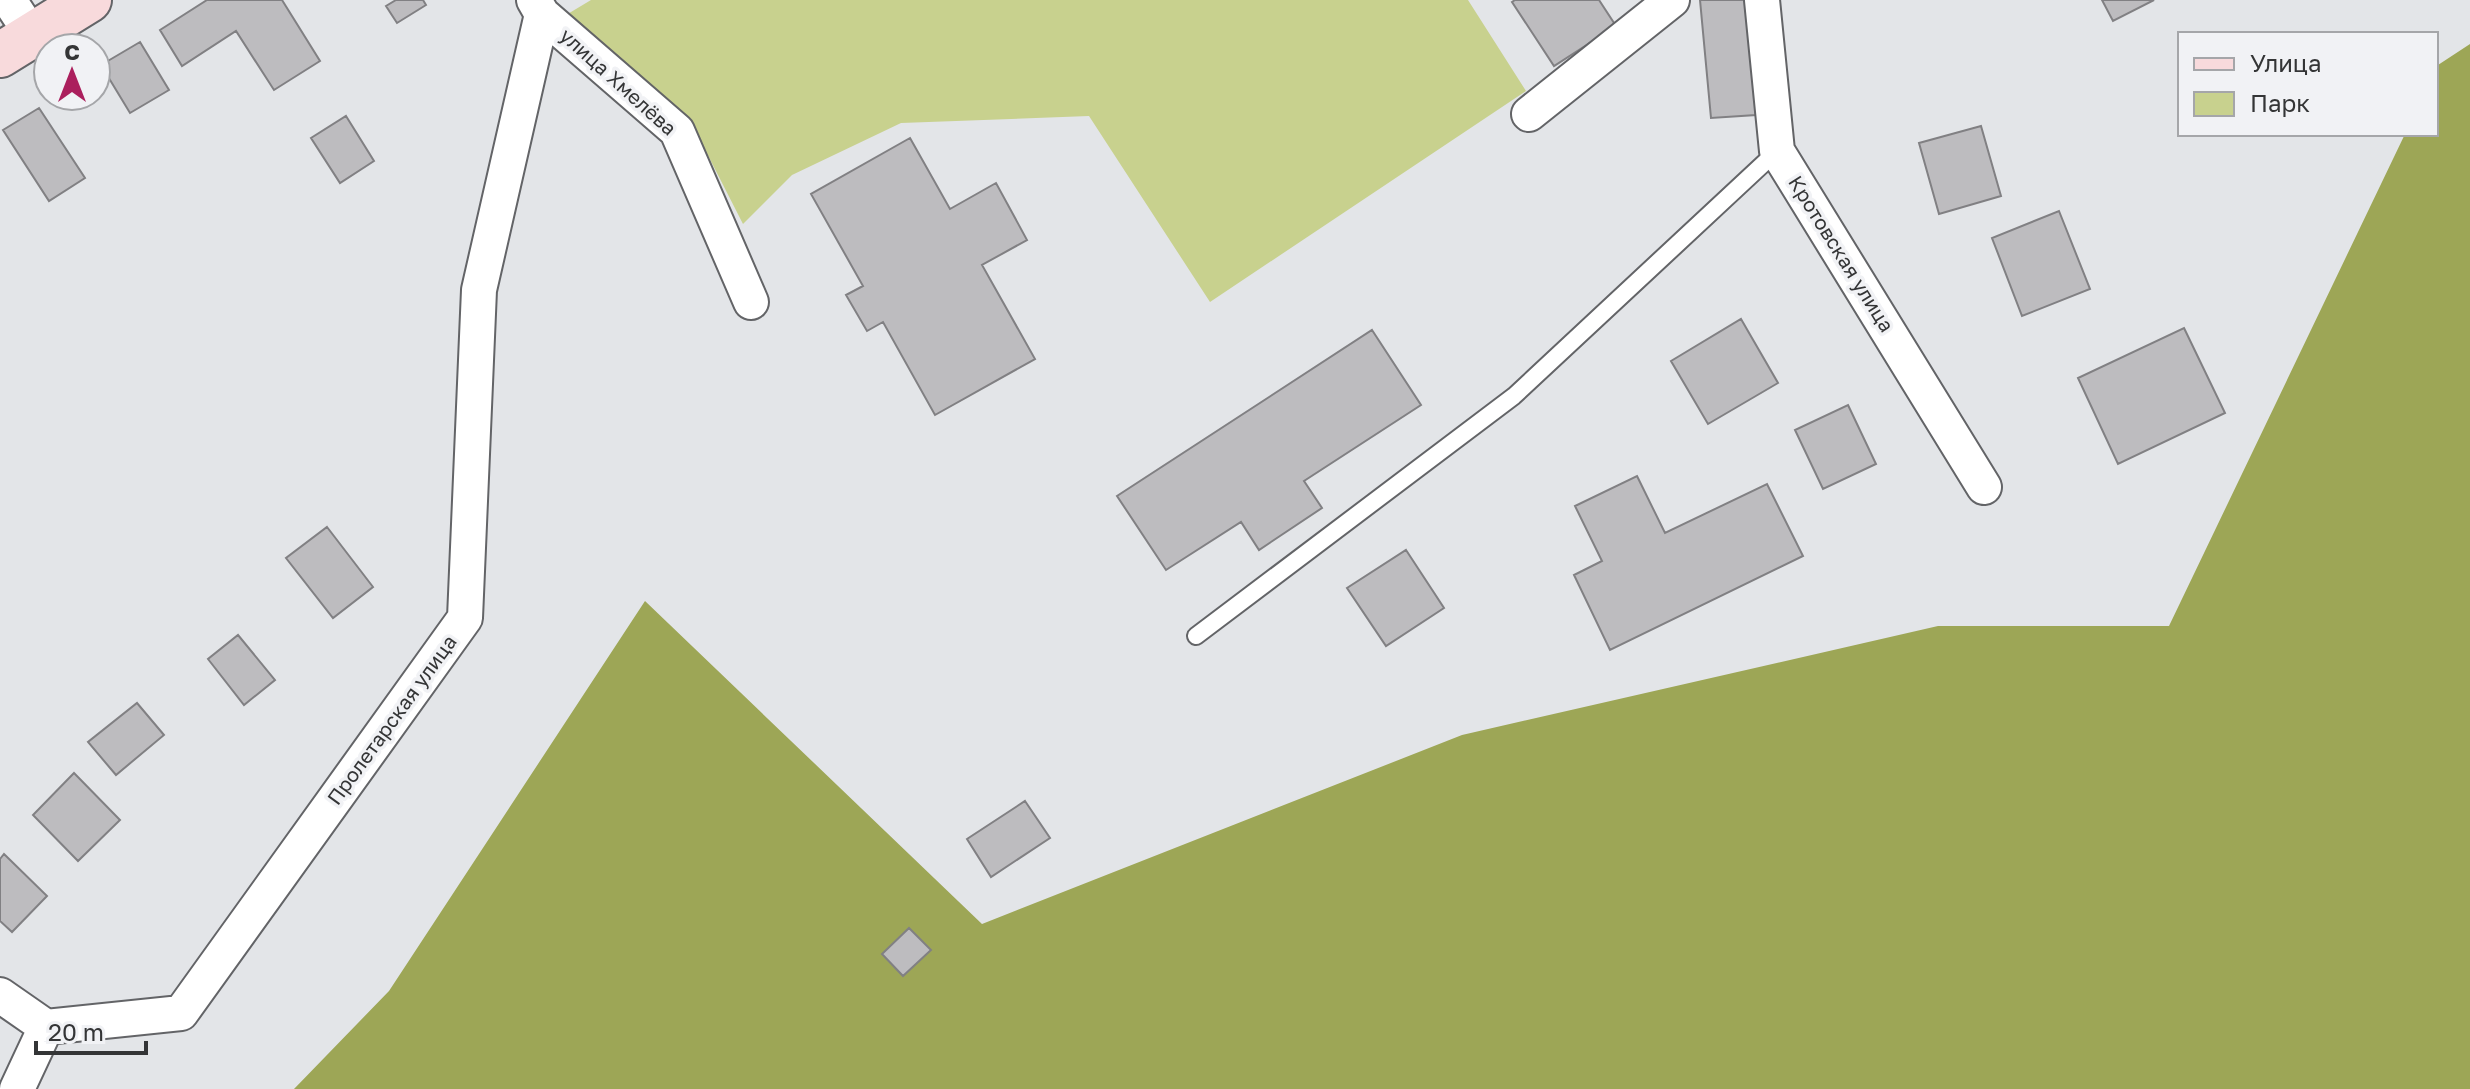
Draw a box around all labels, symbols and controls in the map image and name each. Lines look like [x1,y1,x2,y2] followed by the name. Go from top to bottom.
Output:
[555,23,682,140] street label: улица Хмелёва
[32,32,112,112] north arrow
[2178,32,2438,136] legend
[64,38,80,65] text: С
[2250,48,2322,77] text: Улица
[2250,88,2310,117] text: Парк
[1784,171,1900,336] street label: Кротовская улица
[322,630,461,809] street label: Пролетарская улица
[36,1005,146,1055] scale bar
[48,1017,104,1046] text: 20 m

